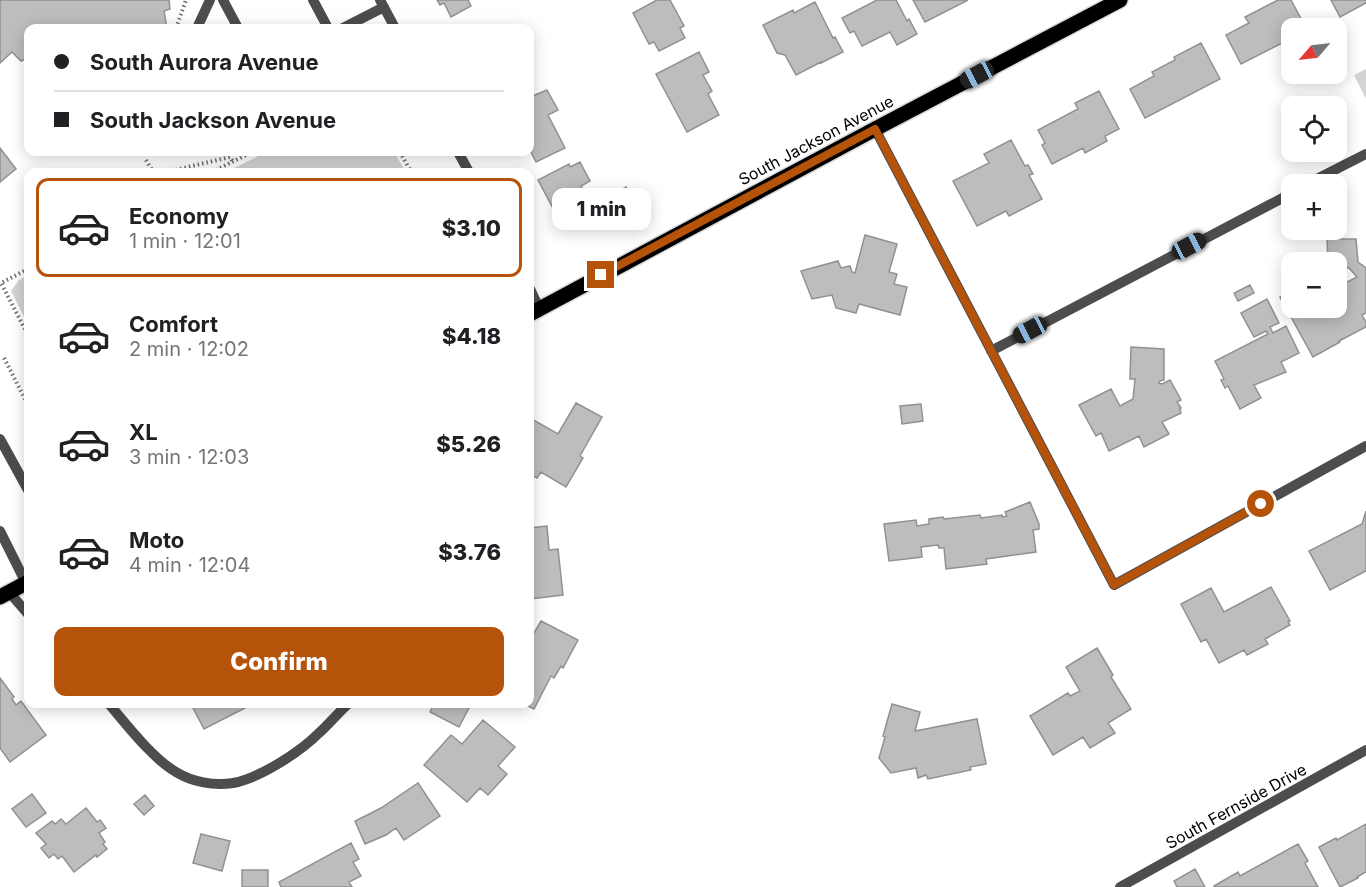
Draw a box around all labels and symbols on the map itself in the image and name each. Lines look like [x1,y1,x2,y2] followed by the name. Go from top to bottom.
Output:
[1281,18,1347,84] north arrow
[957,59,997,91] car
[735,91,897,189] street label: South Jackson Avenue
[552,188,650,230] callout: 1 min
[1169,230,1209,262] car
[587,261,614,288] route end
[1010,314,1050,346] car
[1247,490,1274,517] route start
[1162,759,1310,853] street label: South Fernside Drive

